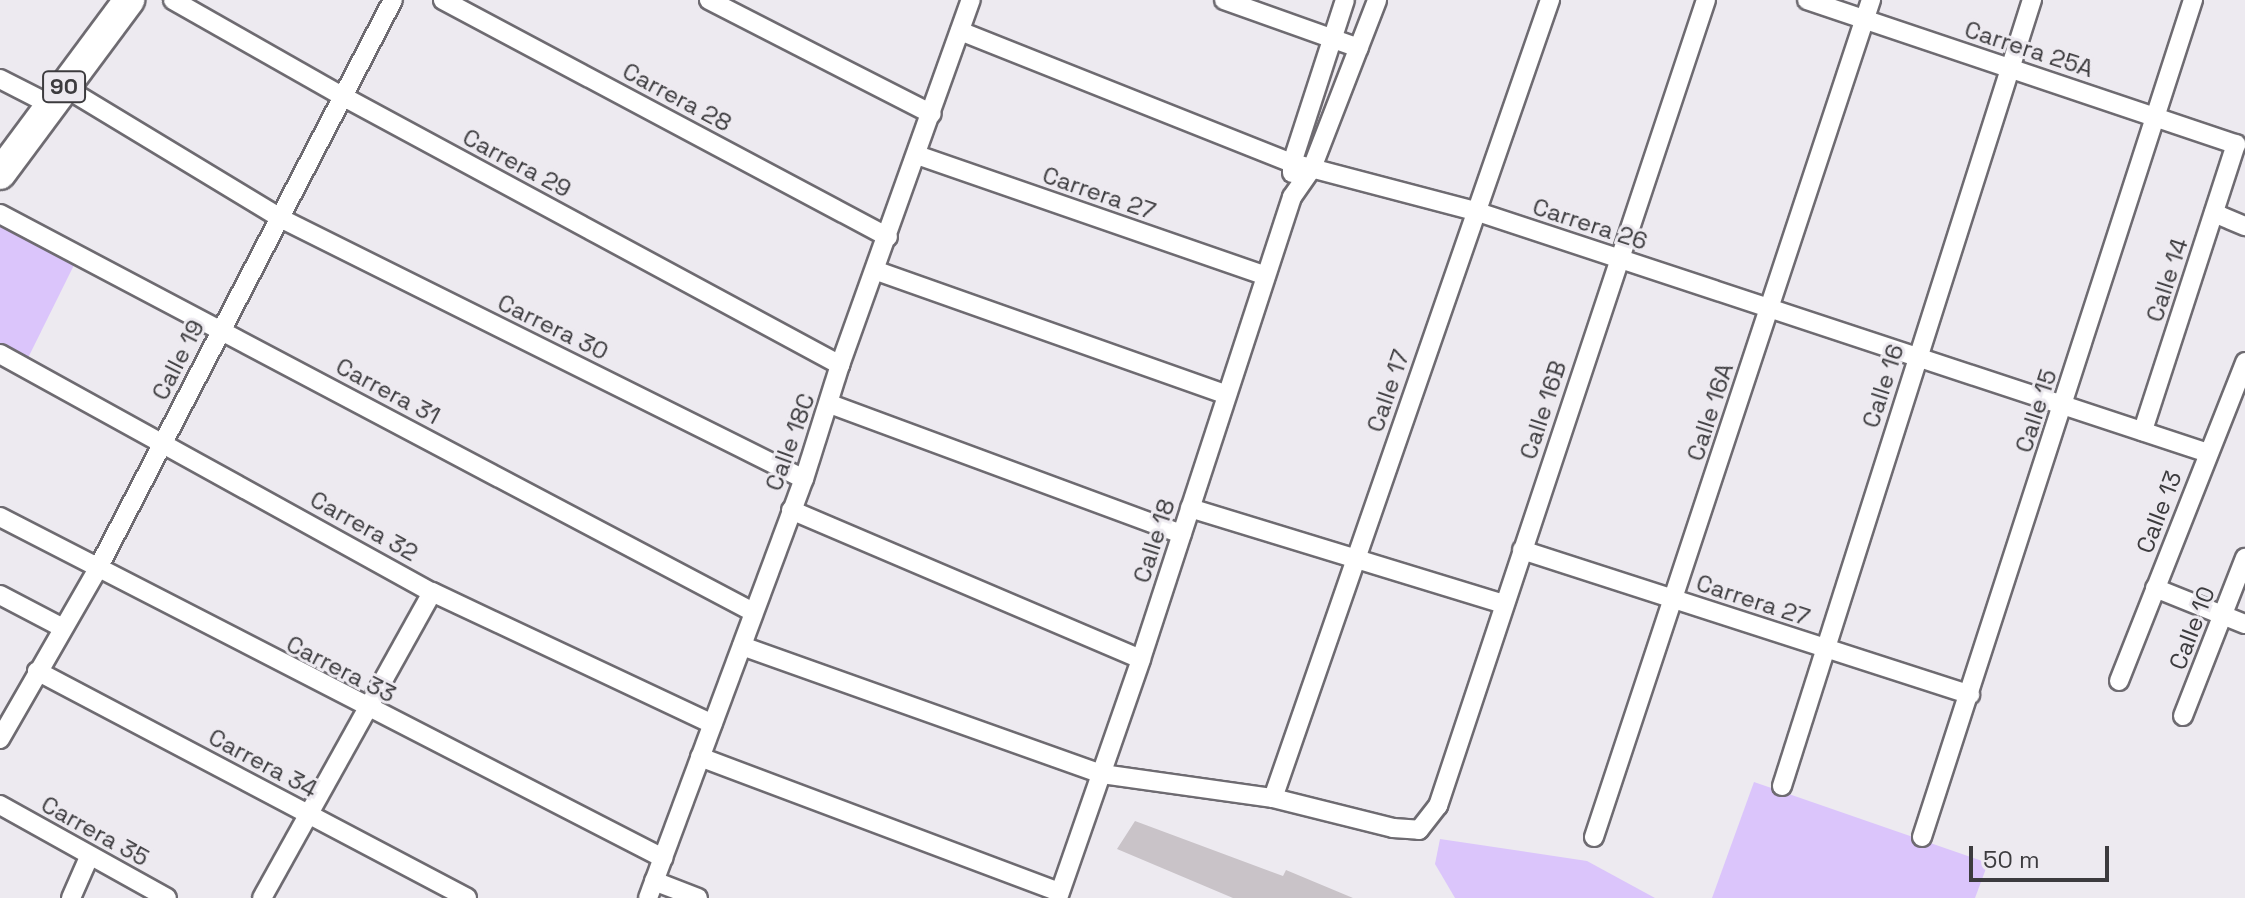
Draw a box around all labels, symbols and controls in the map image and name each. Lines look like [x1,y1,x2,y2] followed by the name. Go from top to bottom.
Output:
[1961,15,2097,83] street label: Carrera 25A
[618,56,736,138] street label: Carrera 28
[42,69,86,105] road number: 90
[458,122,576,204] street label: Carrera 29
[1039,160,1159,226] street label: Carrera 27
[1529,192,1651,256] street label: Carrera 26
[2140,234,2194,326] street label: Calle 14
[493,288,613,366] street label: Carrera 30
[146,315,210,405] street label: Calle 19
[1856,341,1910,431] street label: Calle 16
[1361,346,1415,436] street label: Calle 17
[331,352,445,430] street label: Carrera 31
[1514,357,1572,463] street label: Calle 16B
[1681,359,1739,465] street label: Calle 16A
[2009,366,2063,456] street label: Calle 15
[759,389,821,495] street label: Calle 18C
[2130,467,2188,557] street label: Calle 13
[305,485,423,567] street label: Carrera 32
[1127,495,1181,587] street label: Calle 18
[1693,568,1813,632] street label: Carrera 27
[2163,582,2221,674] street label: Calle 10
[282,629,400,709] street label: Carrera 33
[204,722,322,804] street label: Carrera 34
[36,790,154,872] street label: Carrera 35
[1973,830,2113,880] scale bar
[1983,844,2040,875] text: 50 m

